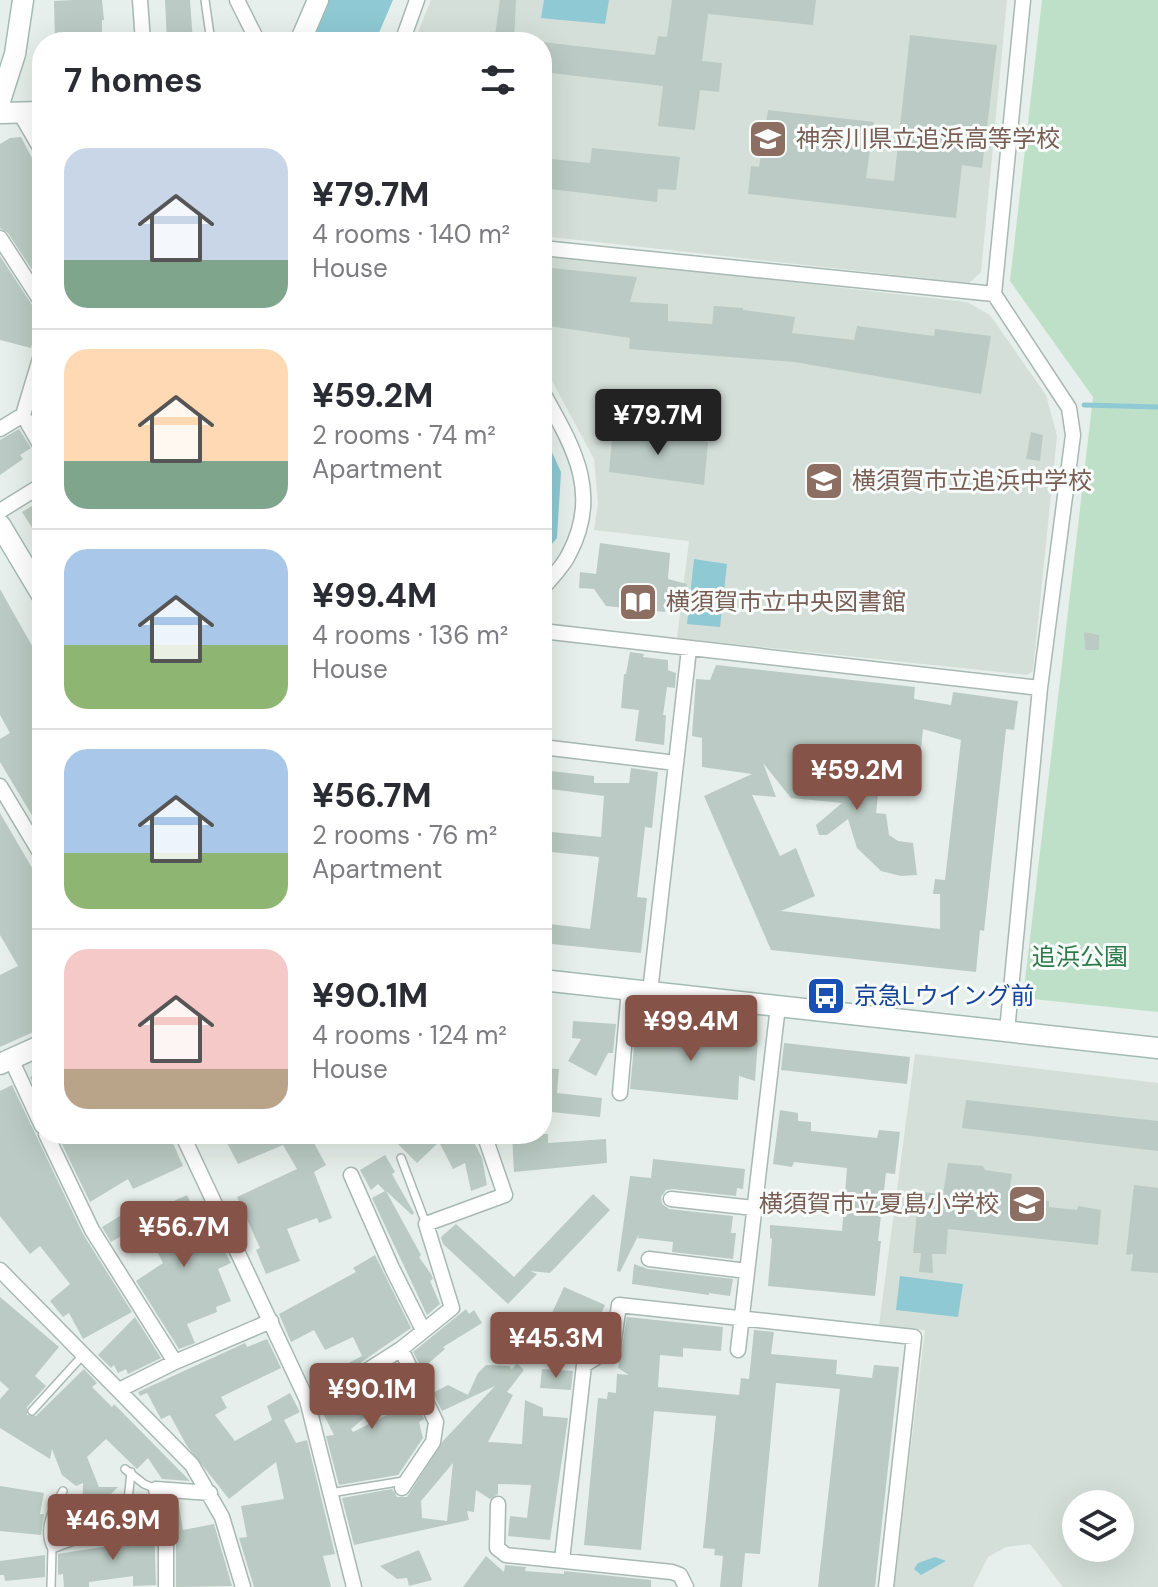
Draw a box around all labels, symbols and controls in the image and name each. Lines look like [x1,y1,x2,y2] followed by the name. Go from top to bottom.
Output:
[64,58,203,103] text: 7 homes
[476,58,520,102] icon: filters
[747,118,789,160] school or university icon: 神奈川県立追浜高等学校
[796,123,1060,154] place label: 神奈川県立追浜高等学校
[312,172,429,217] text: ¥79.7M
[128,180,224,276] icon: home
[312,217,510,251] text: 4 rooms · 140 m²
[312,251,388,285] text: House
[312,373,433,418] text: ¥59.2M
[128,381,224,477] icon: home
[593,389,723,457] pin: ¥79.7M
[613,398,703,432] text: ¥79.7M
[312,418,496,452] text: 2 rooms · 74 m²
[312,452,443,486] text: Apartment
[803,460,845,502] school or university icon: 横須賀市立追浜中学校
[852,465,1092,496] place label: 横須賀市立追浜中学校
[312,573,437,618] text: ¥99.4M
[128,581,224,677] icon: home
[617,581,659,623] library icon: 横須賀市立中央図書館
[666,586,906,617] place label: 横須賀市立中央図書館
[312,618,508,652] text: 4 rooms · 136 m²
[312,652,388,686] text: House
[792,744,922,812] pin: ¥59.2M
[811,753,903,787] text: ¥59.2M
[312,773,432,818] text: ¥56.7M
[128,781,224,877] icon: home
[312,818,497,852] text: 2 rooms · 76 m²
[312,852,443,886] text: Apartment
[1032,941,1128,972] park label: 追浜公園
[312,973,428,1018] text: ¥90.1M
[805,975,847,1017] bus stop icon: 京急Lウイング前
[854,980,1035,1011] place label: 京急Lウイング前
[128,981,224,1077] icon: home
[626,995,756,1063] pin: ¥99.4M
[643,1004,739,1038] text: ¥99.4M
[312,1018,507,1052] text: 4 rooms · 124 m²
[312,1052,388,1086] text: House
[1006,1183,1048,1225] school or university icon: 横須賀市立夏島小学校
[759,1188,999,1219] place label: 横須賀市立夏島小学校
[119,1201,249,1269] pin: ¥56.7M
[138,1210,230,1244] text: ¥56.7M
[491,1312,621,1380] pin: ¥45.3M
[508,1321,604,1355] text: ¥45.3M
[307,1363,437,1431] pin: ¥90.1M
[328,1372,416,1406] text: ¥90.1M
[1062,1490,1134,1562] map controls
[1062,1490,1134,1562] button: layers
[48,1494,178,1562] pin: ¥46.9M
[66,1503,160,1537] text: ¥46.9M

